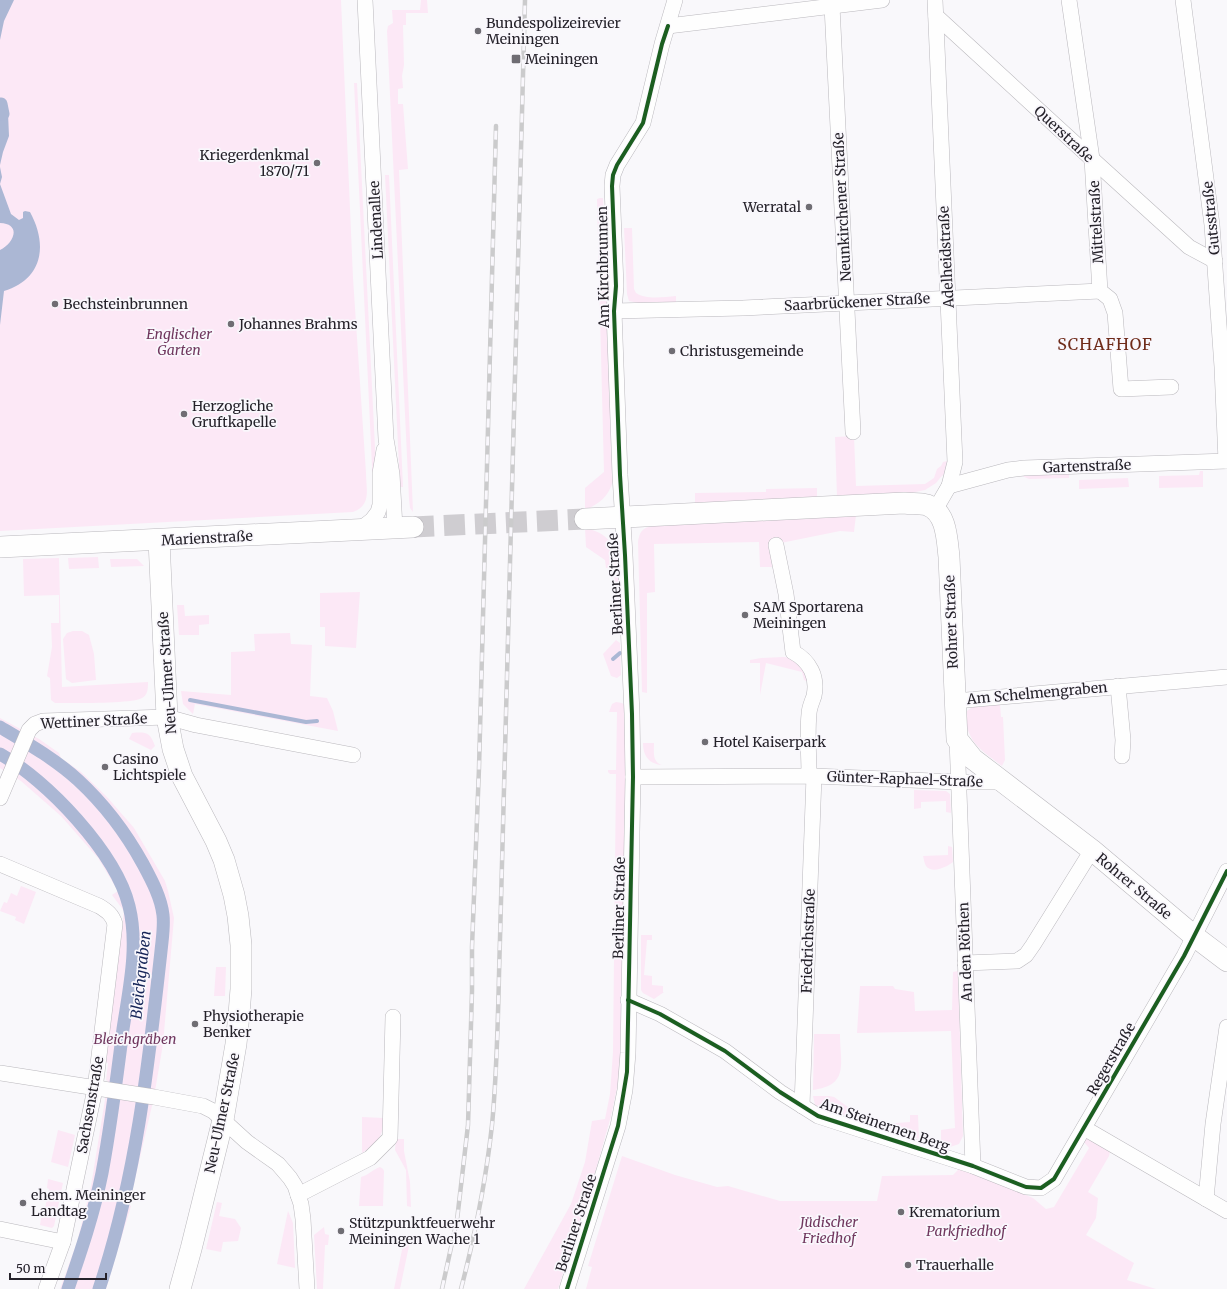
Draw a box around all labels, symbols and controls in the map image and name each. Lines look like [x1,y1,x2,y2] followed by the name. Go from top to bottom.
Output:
[486,14,621,48] place label: Bundespolizeirevier Meiningen
[473,26,483,36] marker: Bundespolizeirevier Meiningen
[525,50,598,68] place label: Meiningen
[510,53,522,65] marker: Meiningen
[1030,102,1098,166] street label: Querstraße
[829,132,855,282] street label: Neunkirchener Straße
[199,146,310,180] place label: Kriegerdenkmal 1870/71
[312,158,322,168] marker: Kriegerdenkmal 1870/71
[365,180,387,260] street label: Lindenallee
[1085,180,1107,264] street label: Mittelstraße
[1198,180,1224,256] street label: Gutsstraße
[742,198,802,216] place label: Werratal
[804,202,814,212] marker: Werratal
[593,206,613,329] street label: Am Kirchbrunnen
[934,206,958,309] street label: Adelheidstraße
[784,289,930,315] street label: Saarbrückener Straße
[63,295,188,313] place label: Bechsteinbrunnen
[50,299,60,309] marker: Bechsteinbrunnen
[238,315,358,333] place label: Johannes Brahms
[226,319,236,329] marker: Johannes Brahms
[146,325,212,359] park label: Englischer Garten
[1057,334,1153,354] district label: SCHAFHOF
[680,342,803,360] place label: Christusgemeinde
[667,346,677,356] marker: Christusgemeinde
[192,397,276,431] place label: Herzogliche Gruftkapelle
[179,409,189,419] marker: Herzogliche Gruftkapelle
[1042,455,1132,477] street label: Gartenstraße
[161,527,253,549] street label: Marienstraße
[603,533,627,635] street label: Berliner Straße
[940,575,962,669] street label: Rohrer Straße
[753,598,864,632] place label: SAM Sportarena Meiningen
[740,610,750,620] marker: SAM Sportarena Meiningen
[154,611,180,735] street label: Neu-Ulmer Straße
[965,678,1108,708] street label: Am Schelmengraben
[39,709,148,733] street label: Wettiner Straße
[713,733,826,751] place label: Hotel Kaiserpark
[700,737,710,747] marker: Hotel Kaiserpark
[113,750,186,784] place label: Casino Lichtspiele
[100,762,110,772] marker: Casino Lichtspiele
[827,767,983,791] street label: Günter-Raphael-Straße
[1092,849,1176,923] street label: Rohrer Straße
[609,857,629,959] street label: Berliner Straße
[797,888,819,994] street label: Friedrichstraße
[954,902,976,1003] street label: An den Röthen
[126,930,155,1020] water label: Bleichgraben
[203,1007,304,1041] place label: Physiotherapie Benker
[190,1019,200,1029] marker: Physiotherapie Benker
[1083,1019,1139,1099] street label: Regerstraße
[94,1030,176,1048] park label: Bleichgräben
[200,1051,244,1175] street label: Neu-Ulmer Straße
[73,1055,107,1155] street label: Sachsenstraße
[817,1094,953,1156] street label: Am Steinernen Berg
[552,1172,600,1274] street label: Berliner Straße
[31,1186,146,1220] place label: ehem. Meininger Landtag
[18,1198,28,1208] marker: ehem. Meininger Landtag
[909,1203,1000,1221] place label: Krematorium
[896,1207,906,1217] marker: Krematorium
[798,1213,858,1247] park label: Jüdischer Friedhof
[349,1214,495,1248] place label: Stützpunktfeuerwehr Meiningen Wache 1
[926,1222,1008,1240] park label: Parkfriedhof
[336,1226,346,1236] marker: Stützpunktfeuerwehr Meiningen Wache 1
[10,1255,106,1281] scale bar
[916,1256,994,1274] place label: Trauerhalle
[903,1260,913,1270] marker: Trauerhalle
[16,1261,45,1276] text: 50 m

